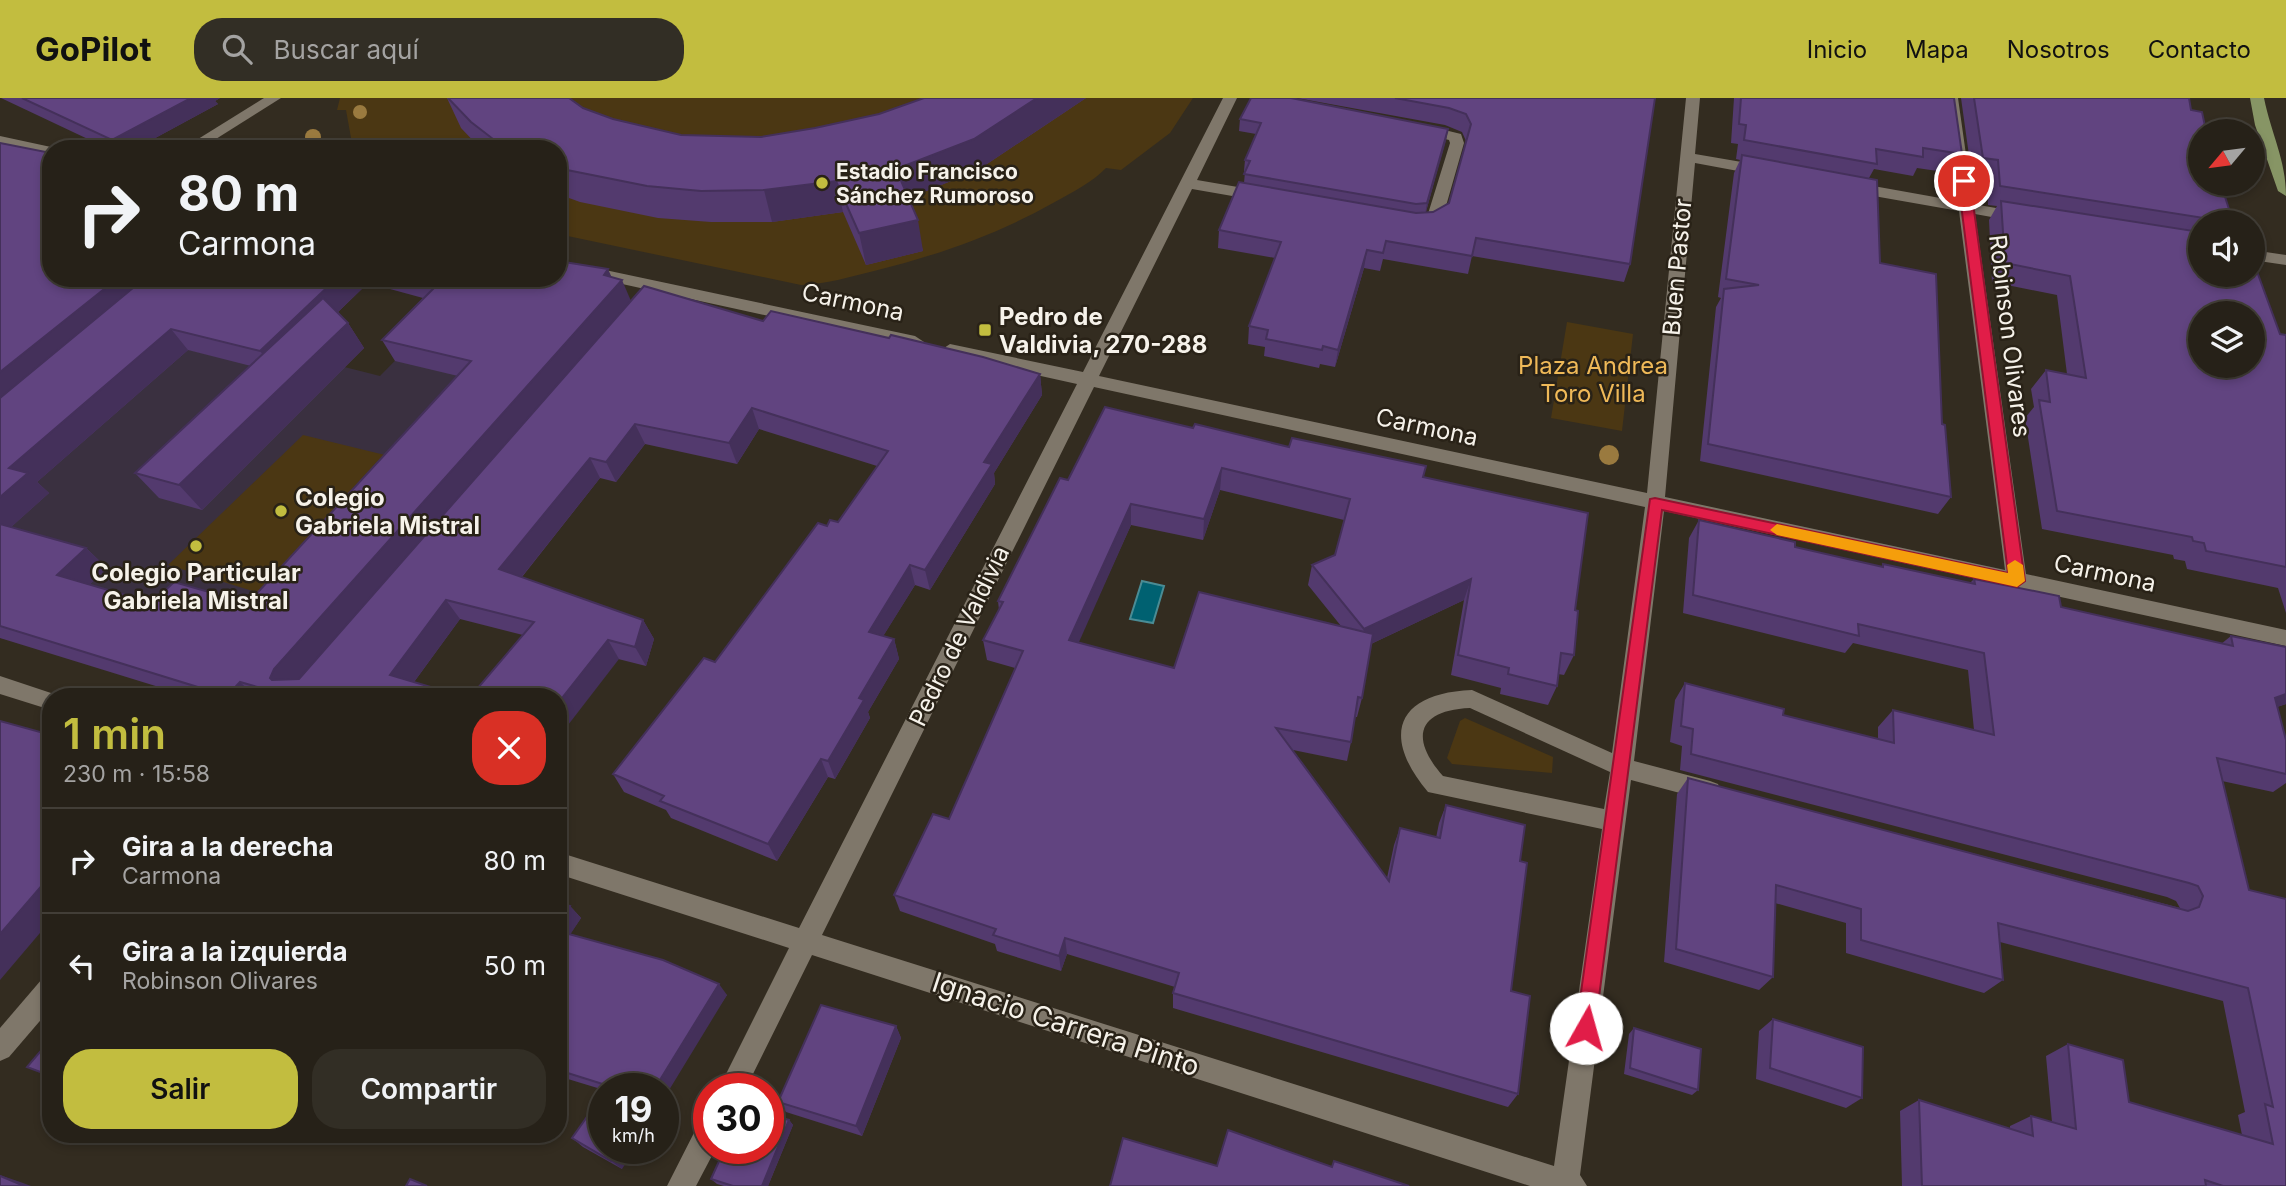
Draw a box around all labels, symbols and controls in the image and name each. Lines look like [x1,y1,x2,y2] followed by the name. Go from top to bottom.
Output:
[194,18,684,81] search box
[35,29,152,69] text: GoPilot
[218,30,256,68] icon: search
[274,34,419,65] text: Buscar aquí
[1807,35,1867,64] text: Inicio
[1905,35,1969,64] text: Mapa
[2007,35,2110,64] text: Nosotros
[2148,35,2251,64] text: Contacto
[2188,119,2264,196] north arrow
[2188,119,2265,378] map controls
[1934,151,1994,211] pin
[836,159,1034,208] place label: Estadio Francisco Sánchez Rumoroso
[1945,162,1983,200] icon: arrive
[178,164,299,223] text: 80 m
[63,168,154,259] icon: right
[814,175,830,191] marker: Estadio Francisco Sánchez Rumoroso
[1657,197,1697,337] street label: Buen Pastor
[2188,210,2265,287] button: sound
[178,224,316,263] text: Carmona
[1983,233,2037,439] street label: Robinson Olivares
[799,277,907,327] street label: Carmona
[2188,301,2265,378] button: layers
[999,302,1207,359] place label: Pedro de Valdivia, 270-288
[977,322,993,338] marker: Pedro de Valdivia, 270-288
[1518,351,1668,408] park label: Plaza Andrea Toro Villa
[1373,402,1481,452] street label: Carmona
[295,483,480,540] place label: Colegio Gabriela Mistral
[273,503,289,519] marker: Colegio Gabriela Mistral
[188,538,204,554] marker: Colegio Particular Gabriela Mistral
[903,541,1015,731] street label: Pedro de Valdivia
[2051,548,2159,598] street label: Carmona
[91,558,301,615] place label: Colegio Particular Gabriela Mistral
[63,708,166,759] text: 1 min
[472,711,546,785] button: close
[63,760,210,788] text: 230 m · 15:58
[122,831,334,862] text: Gira a la derecha
[63,842,101,880] icon: right
[483,845,546,876] text: 80 m
[122,862,221,890] text: Carmona
[122,936,348,967] text: Gira a la izquierda
[63,947,101,985] icon: left
[484,950,546,981] text: 50 m
[928,965,1204,1083] street label: Ignacio Carrera Pinto
[122,967,318,995] text: Robinson Olivares
[1549,991,1623,1065] position arrow
[63,1049,298,1129] button: Salir
[312,1049,546,1129] button: Compartir
[693,1073,784,1164] speed limit sign: 30
[615,1088,652,1130] text: 19
[612,1125,655,1146] text: km/h

